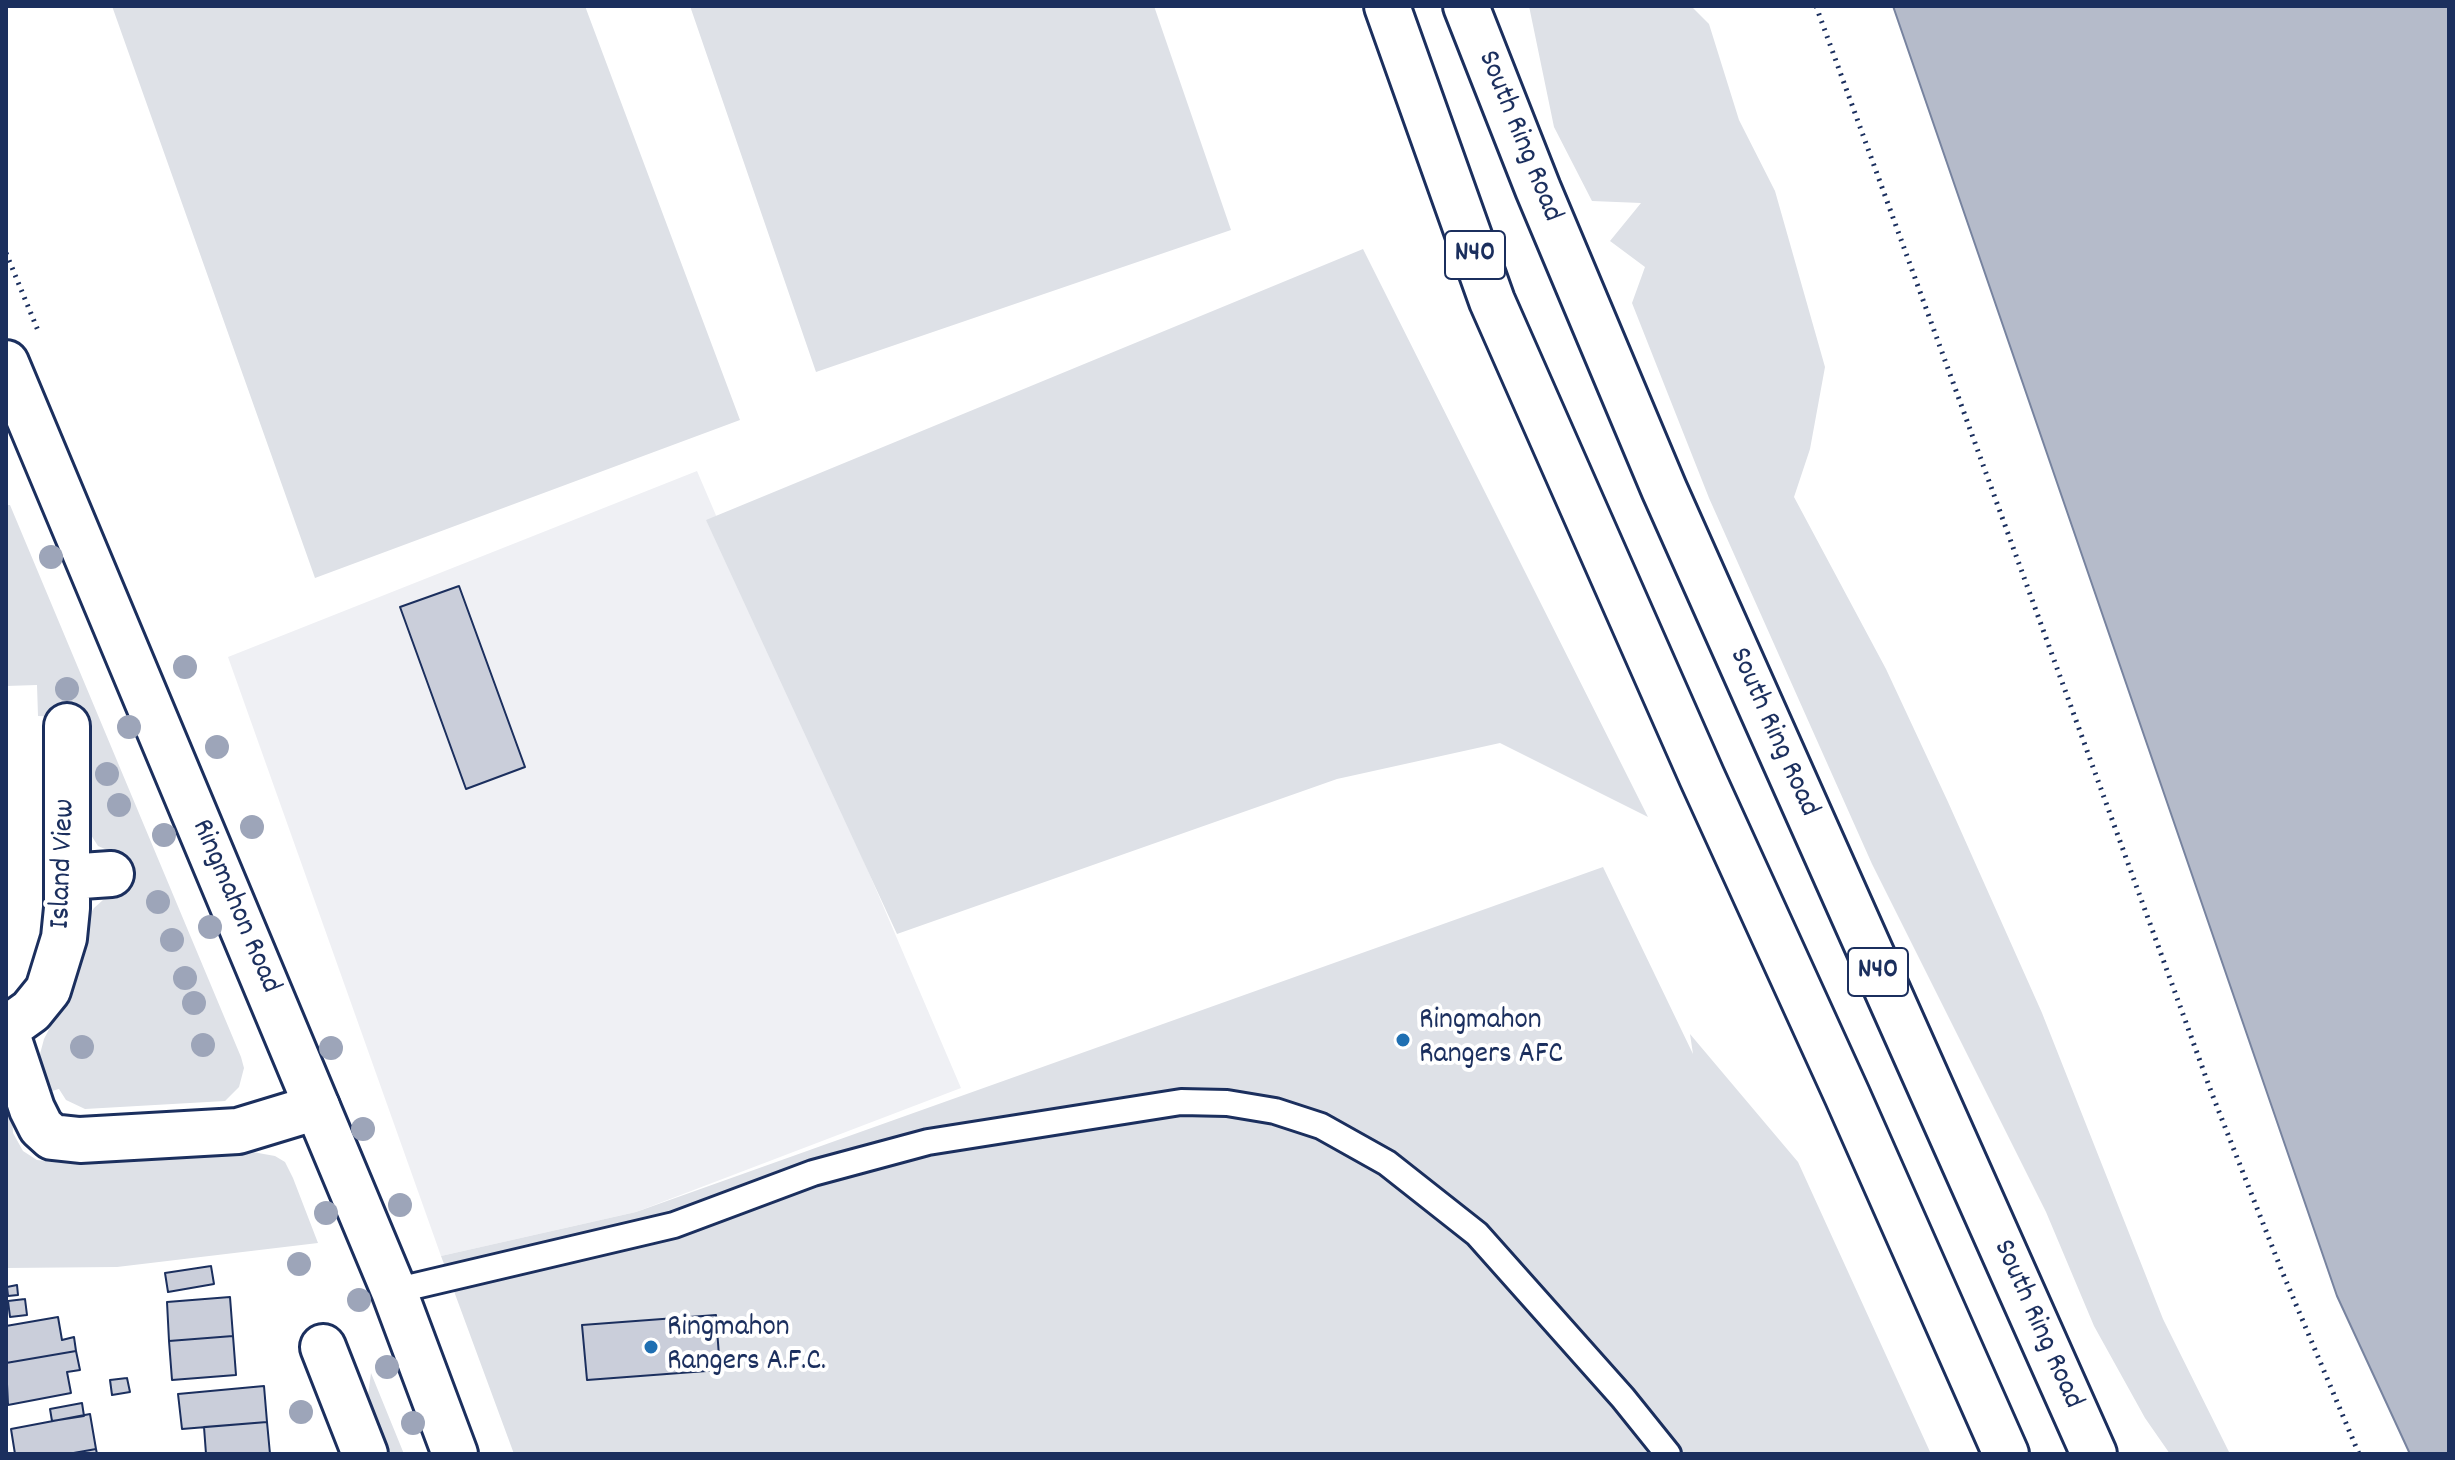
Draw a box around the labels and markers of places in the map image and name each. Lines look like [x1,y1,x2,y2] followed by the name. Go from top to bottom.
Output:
[1419,1005,1563,1076] place label: Ringmahon Rangers AFC
[1394,1031,1412,1049] marker: Ringmahon Rangers AFC
[667,1312,826,1382] place label: Ringmahon Rangers A.F.C.
[642,1338,660,1356] marker: Ringmahon Rangers A.F.C.

